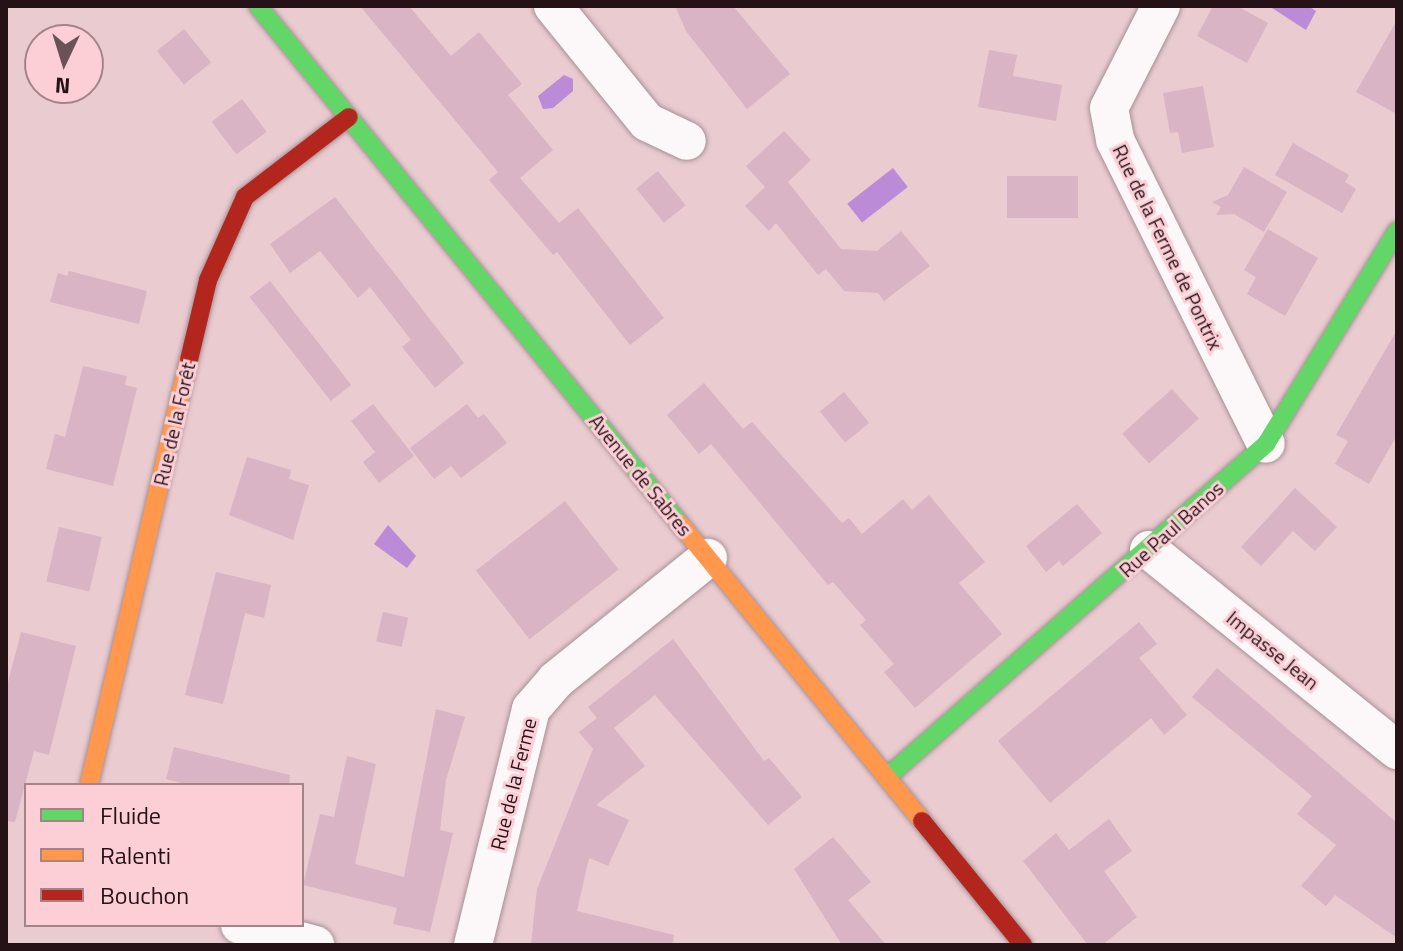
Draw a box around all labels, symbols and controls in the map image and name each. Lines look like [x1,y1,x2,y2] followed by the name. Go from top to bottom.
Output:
[24,24,104,104] north arrow
[54,68,71,103] text: N
[1108,140,1228,354] street label: Rue de la Ferme de Pontrix
[148,360,200,488] street label: Rue de la Forêt
[585,409,697,541] street label: Avenue de Sabres
[1114,476,1228,582] street label: Rue Paul Banos
[1222,605,1324,695] street label: Impasse Jean
[485,715,541,853] street label: Rue de la Ferme
[24,783,304,927] legend
[100,797,161,833] text: Fluide
[100,837,171,873] text: Ralenti
[100,877,189,913] text: Bouchon

